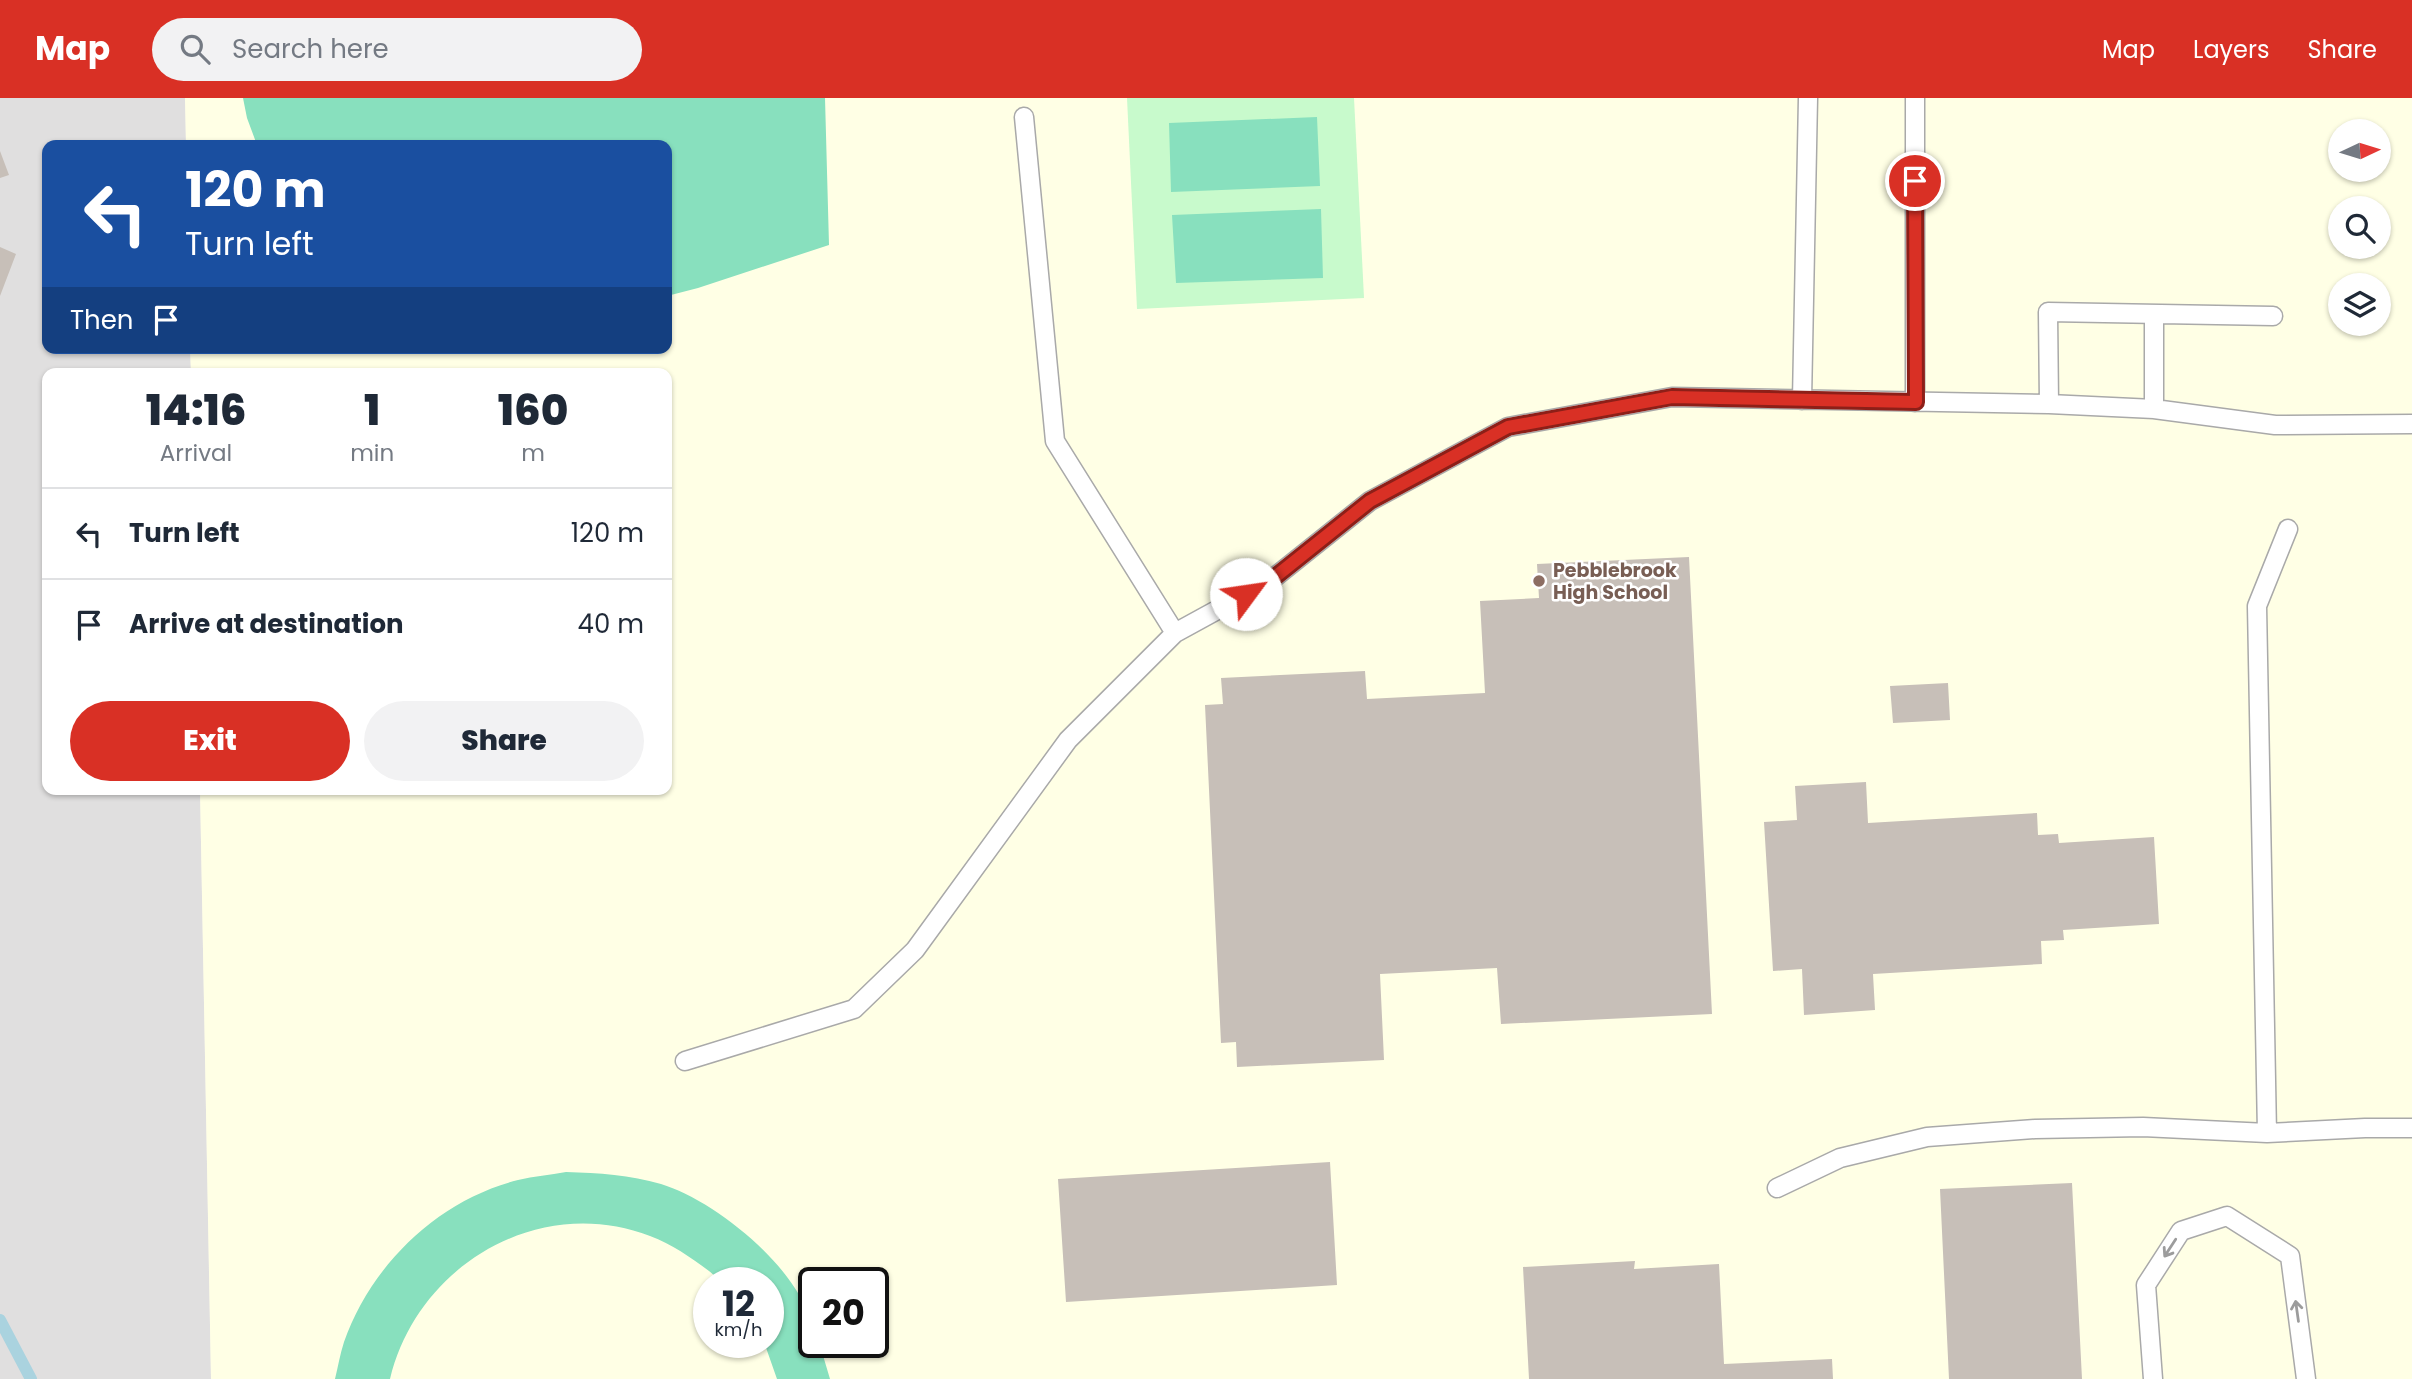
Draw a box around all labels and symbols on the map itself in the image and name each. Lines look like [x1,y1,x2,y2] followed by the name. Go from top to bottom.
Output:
[2328,119,2390,182] north arrow
[1885,151,1945,211] pin
[1209,557,1283,631] position arrow
[1553,557,1677,606] place label: Pebblebrook High School
[1531,573,1547,589] marker: Pebblebrook High School
[2163,1238,2177,1257] one-way arrow
[798,1267,889,1358] speed limit sign: 20
[2291,1300,2304,1323] one-way arrow

